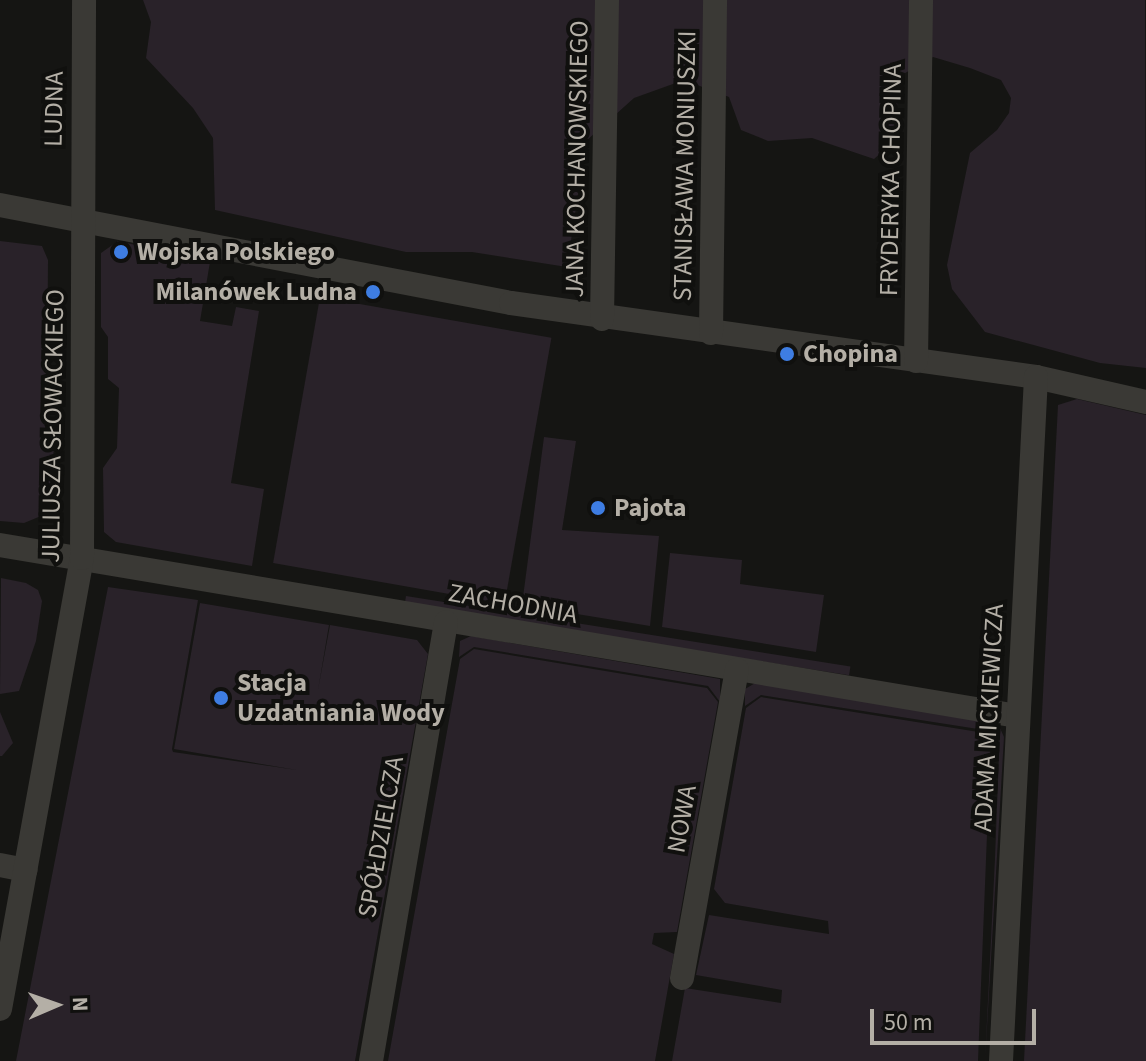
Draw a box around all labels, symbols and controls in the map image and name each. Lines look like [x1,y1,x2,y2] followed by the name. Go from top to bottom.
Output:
[559,20,595,298] street label: JANA KOCHANOWSKIEGO
[667,30,703,302] street label: STANISŁAWA MONIUSZKI
[873,64,909,296] street label: FRYDERYKA CHOPINA
[38,71,70,147] street label: LUDNA
[137,236,335,268] place label: Wojska Polskiego
[112,243,130,261] marker: Wojska Polskiego
[155,276,357,308] place label: Milanówek Ludna
[364,283,382,301] marker: Milanówek Ludna
[35,289,71,563] street label: JULIUSZA SŁOWACKIEGO
[803,338,898,370] place label: Chopina
[778,345,796,363] marker: Chopina
[614,492,686,524] place label: Pajota
[589,499,607,517] marker: Pajota
[446,577,580,631] street label: ZACHODNIA
[967,603,1011,833] street label: ADAMA MICKIEWICZA
[237,667,445,728] place label: Stacja Uzdatniania Wody
[212,689,230,707] marker: Stacja Uzdatniania Wody
[351,754,411,920] street label: SPÓŁDZIELCZA
[661,783,703,855] street label: NOWA
[16,965,96,1045] north arrow
[874,993,1040,1043] scale bar
[64,996,96,1012] text: N
[884,1005,933,1040] text: 50 m

